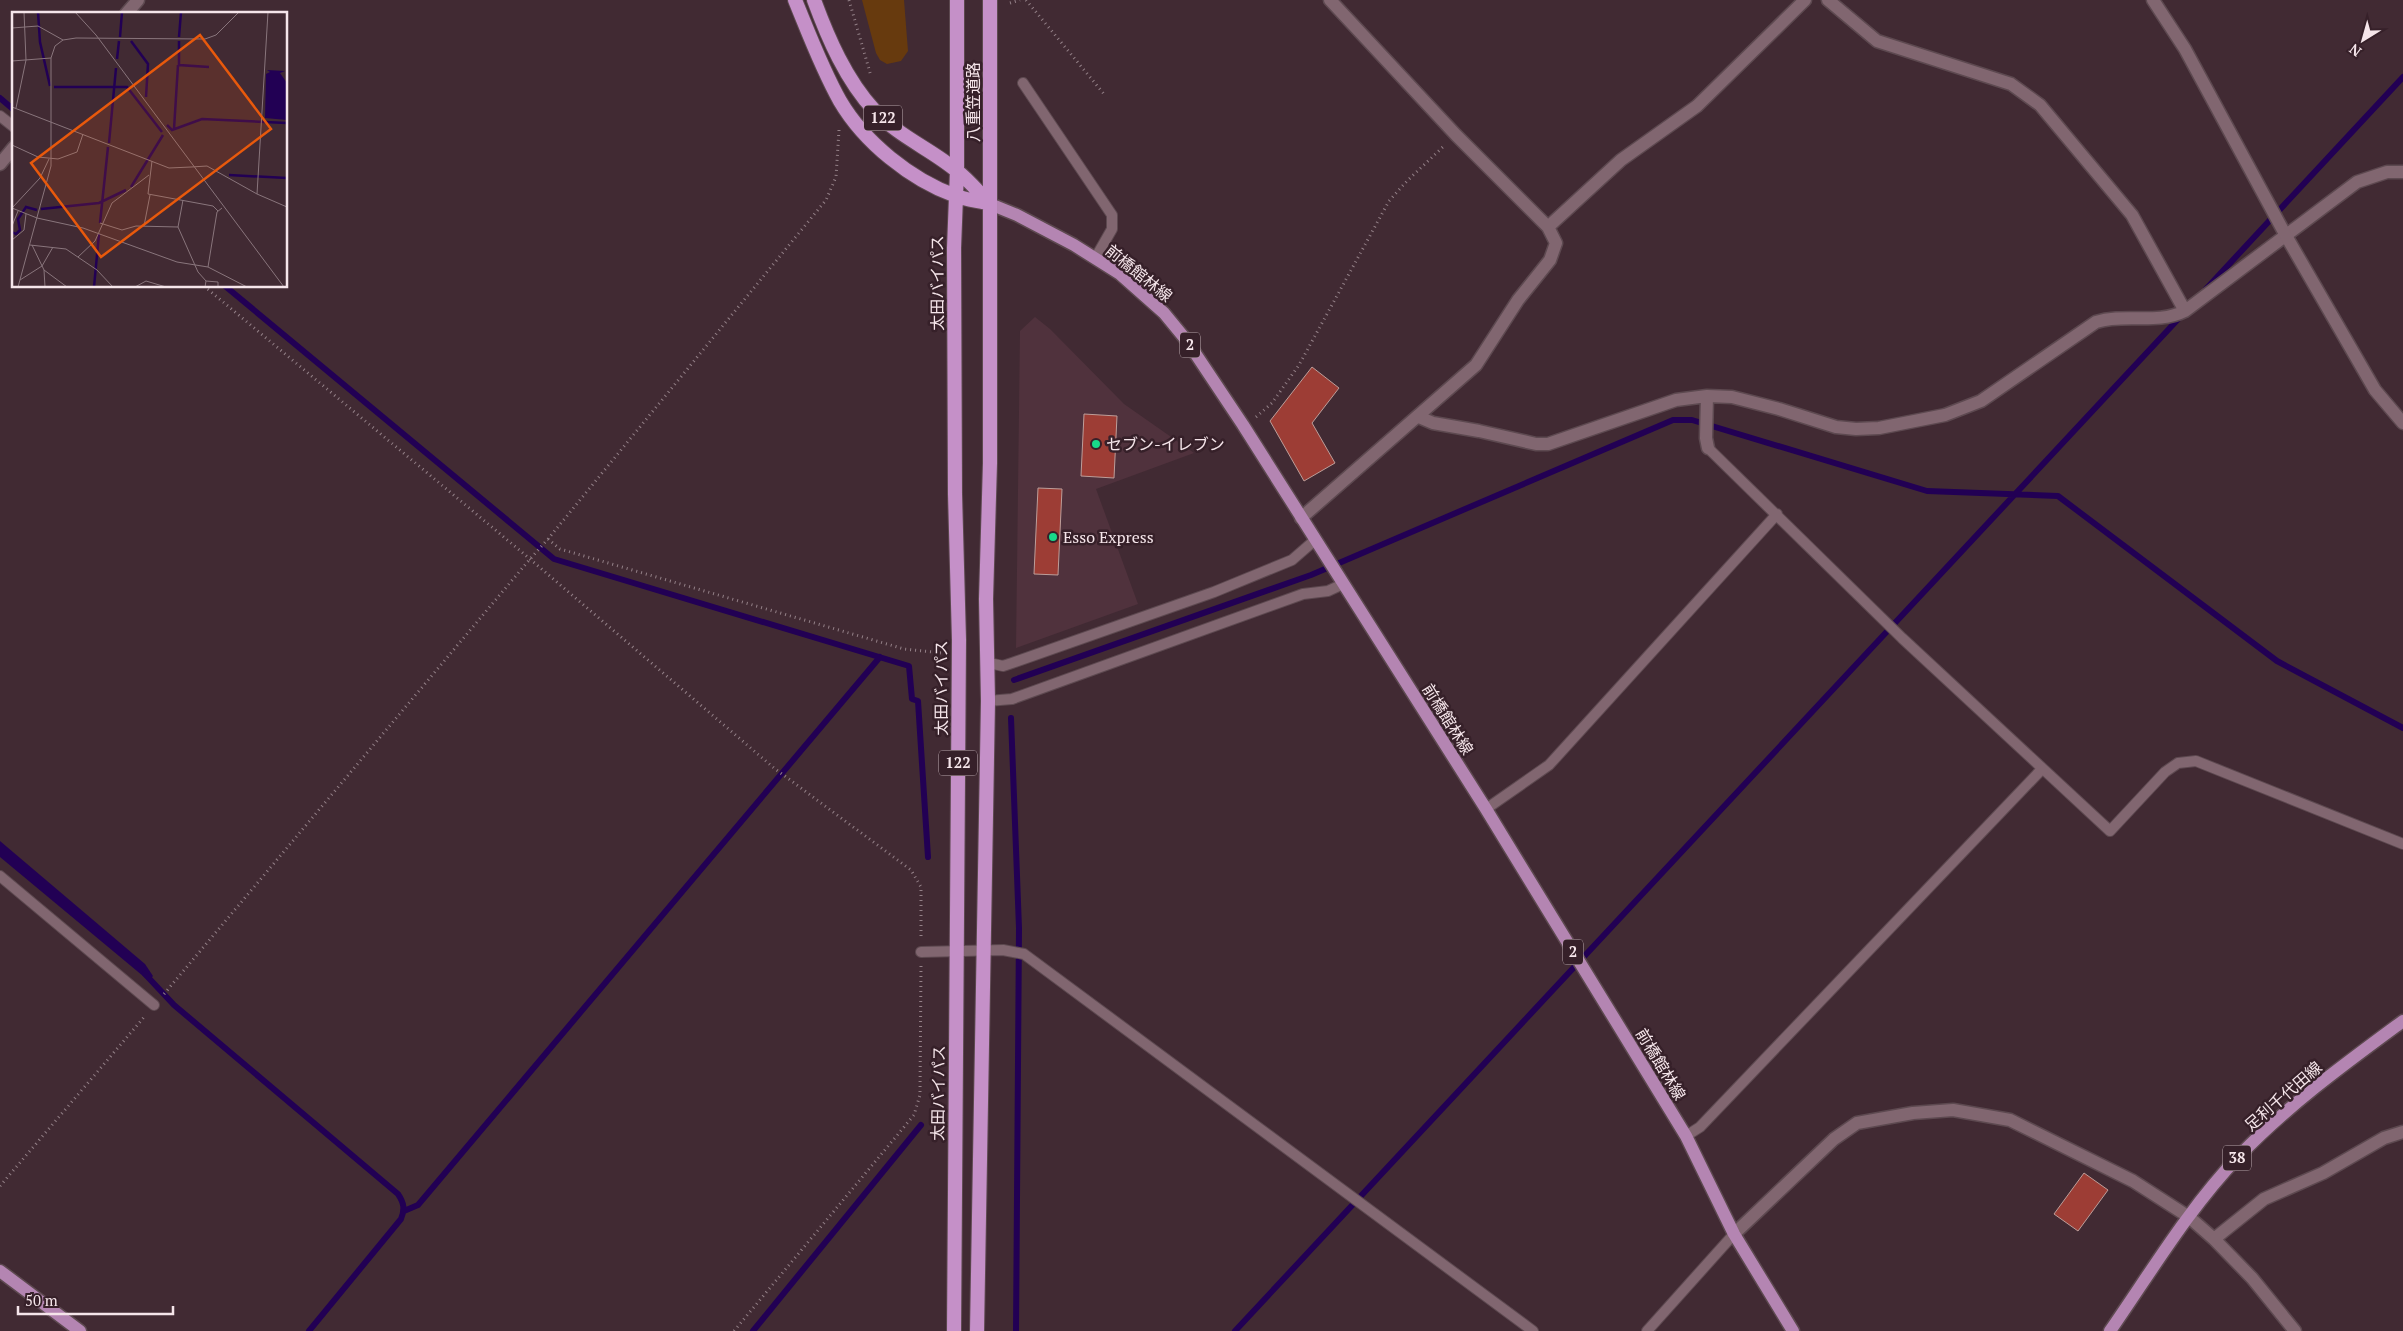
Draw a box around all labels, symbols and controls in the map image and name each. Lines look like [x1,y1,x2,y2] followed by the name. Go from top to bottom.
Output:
[12,12,288,288] inset map
[2338,15,2388,65] north arrow
[2345,40,2365,62] text: N
[962,62,984,142] street label: 八重笠道路
[864,106,902,130] road number: 122
[926,235,948,331] street label: 太田バイパス
[1101,239,1177,307] street label: 前橋館林線
[1180,332,1200,358] road number: 2
[1106,433,1225,455] place label: セブン-イレブン
[1090,438,1102,450] marker: セブン-イレブン
[1063,526,1154,548] place label: Esso Express
[1047,531,1059,543] marker: Esso Express
[930,640,952,736] street label: 太田バイパス
[1417,679,1479,759] street label: 前橋館林線
[939,750,977,776] road number: 122
[1563,940,1583,964] road number: 2
[1631,1024,1691,1104] street label: 前橋館林線
[926,1045,950,1141] street label: 太田バイパス
[2240,1056,2326,1136] street label: 足利千代田線
[2223,1146,2251,1170] road number: 38
[18,1284,172,1316] scale bar
[25,1290,58,1310] text: 50 m

